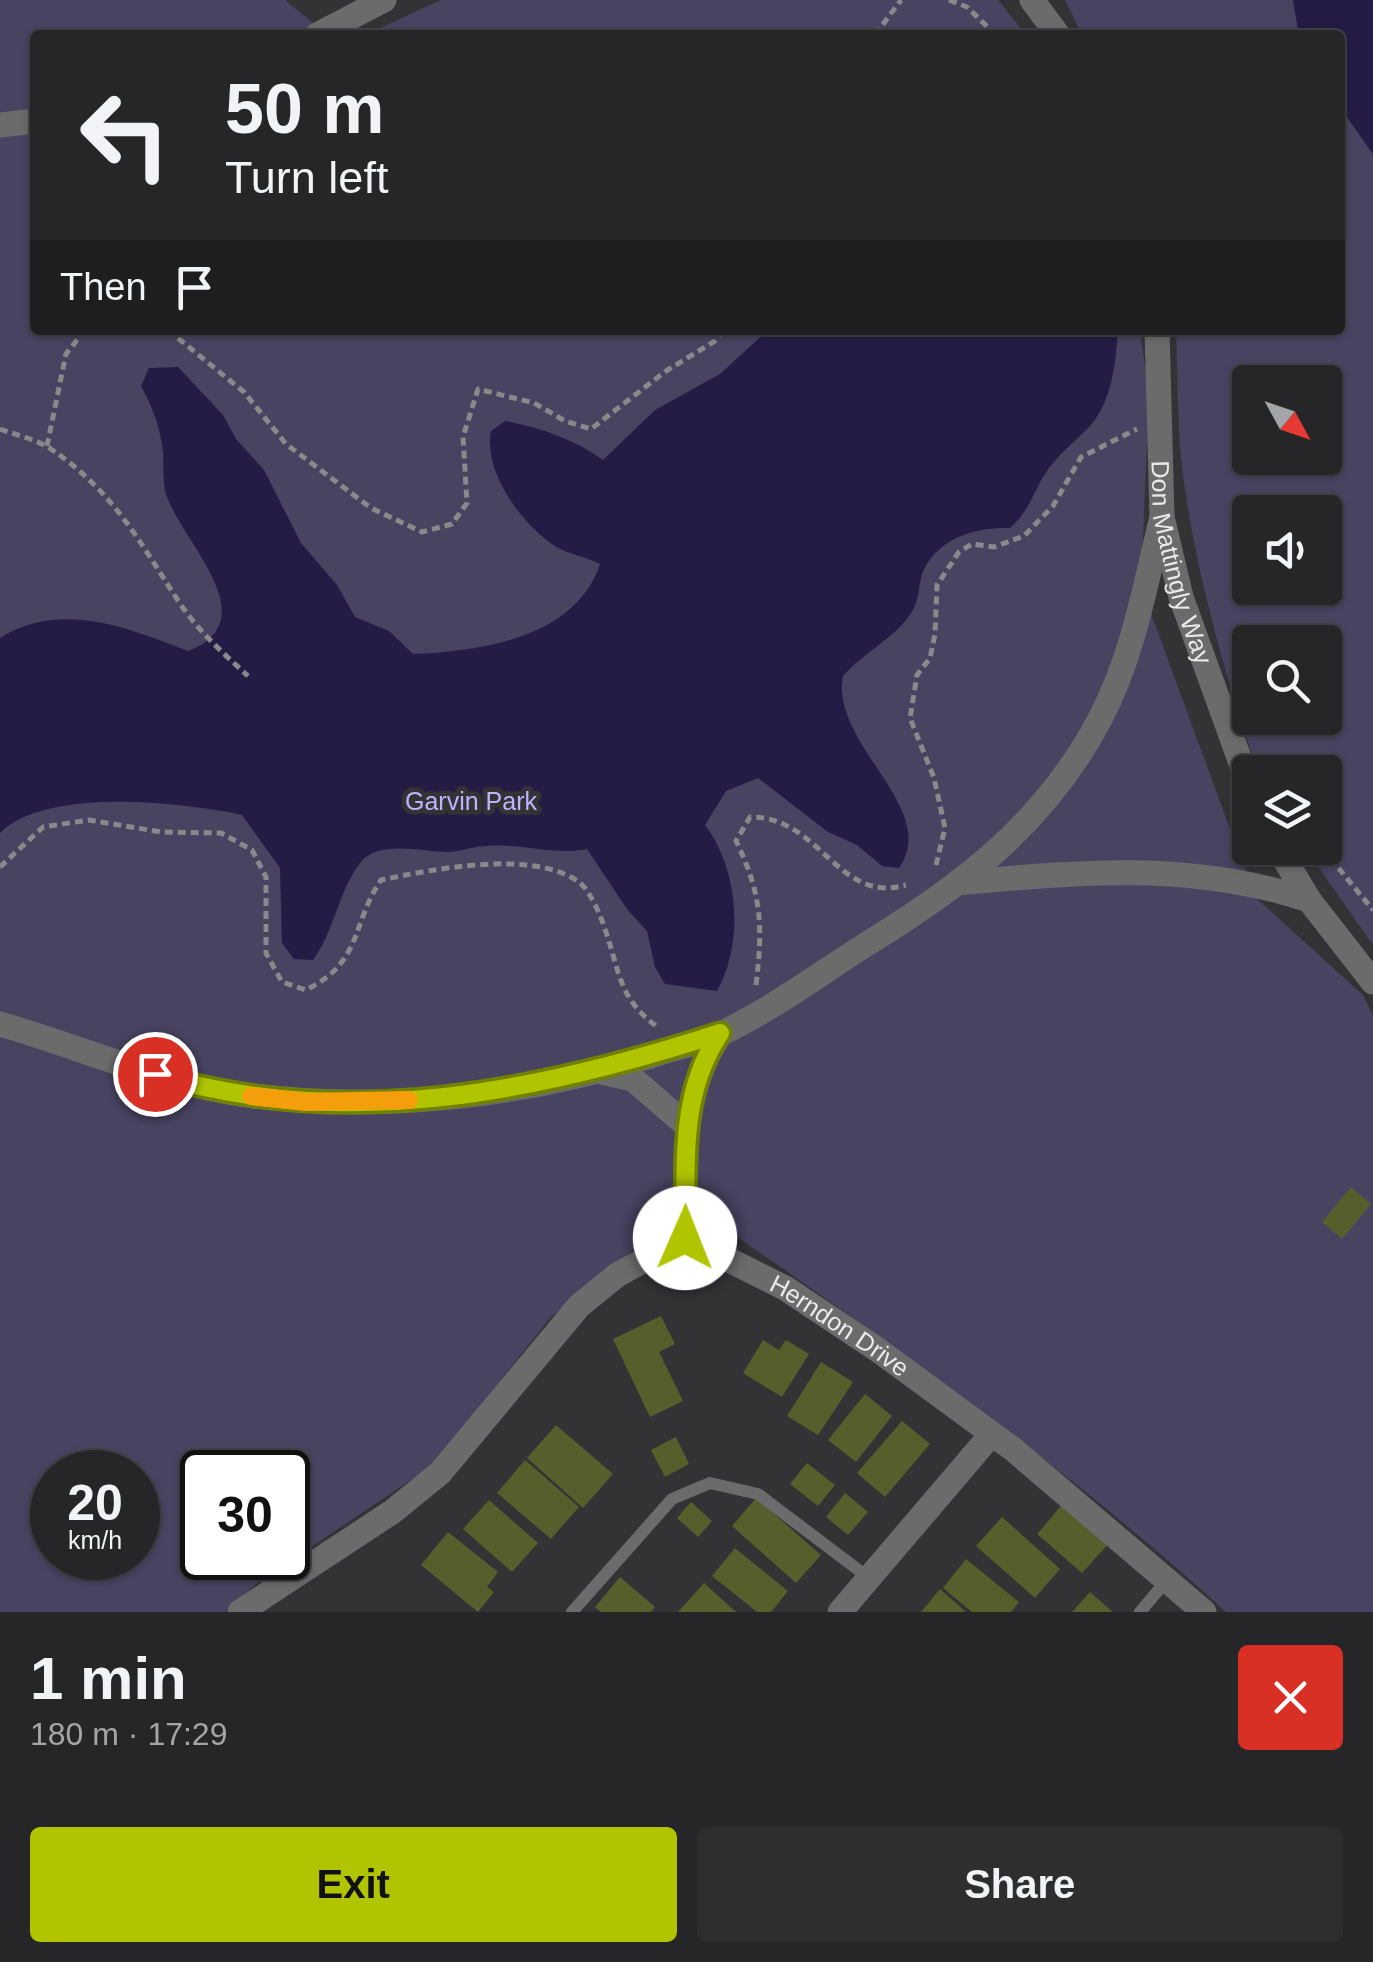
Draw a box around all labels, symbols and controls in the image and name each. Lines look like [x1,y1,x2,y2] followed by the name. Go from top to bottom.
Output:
[60,70,190,200] icon: left
[225,70,385,148] text: 50 m
[225,152,388,203] text: Turn left
[167,260,222,315] icon: arrive
[60,266,147,308] text: Then
[1232,365,1342,475] north arrow
[1232,365,1342,865] map controls
[1146,460,1218,668] street label: Don Mattingly Way
[1232,495,1342,605] button: sound
[1232,625,1342,735] button: search
[1232,755,1342,865] button: layers
[405,787,537,815] park label: Garvin Park
[113,1032,198,1117] pin
[128,1047,183,1102] icon: arrive
[633,1186,737,1290] position arrow
[766,1269,915,1382] street label: Herndon Drive
[180,1450,310,1580] speed limit sign: 30
[67,1475,123,1531] text: 20
[68,1526,122,1554] text: km/h
[30,1645,187,1712] text: 1 min
[1238,1645,1343,1750] button: close
[30,1716,227,1752] text: 180 m · 17:29
[30,1827,677,1942] button: Exit
[697,1827,1343,1942] button: Share

